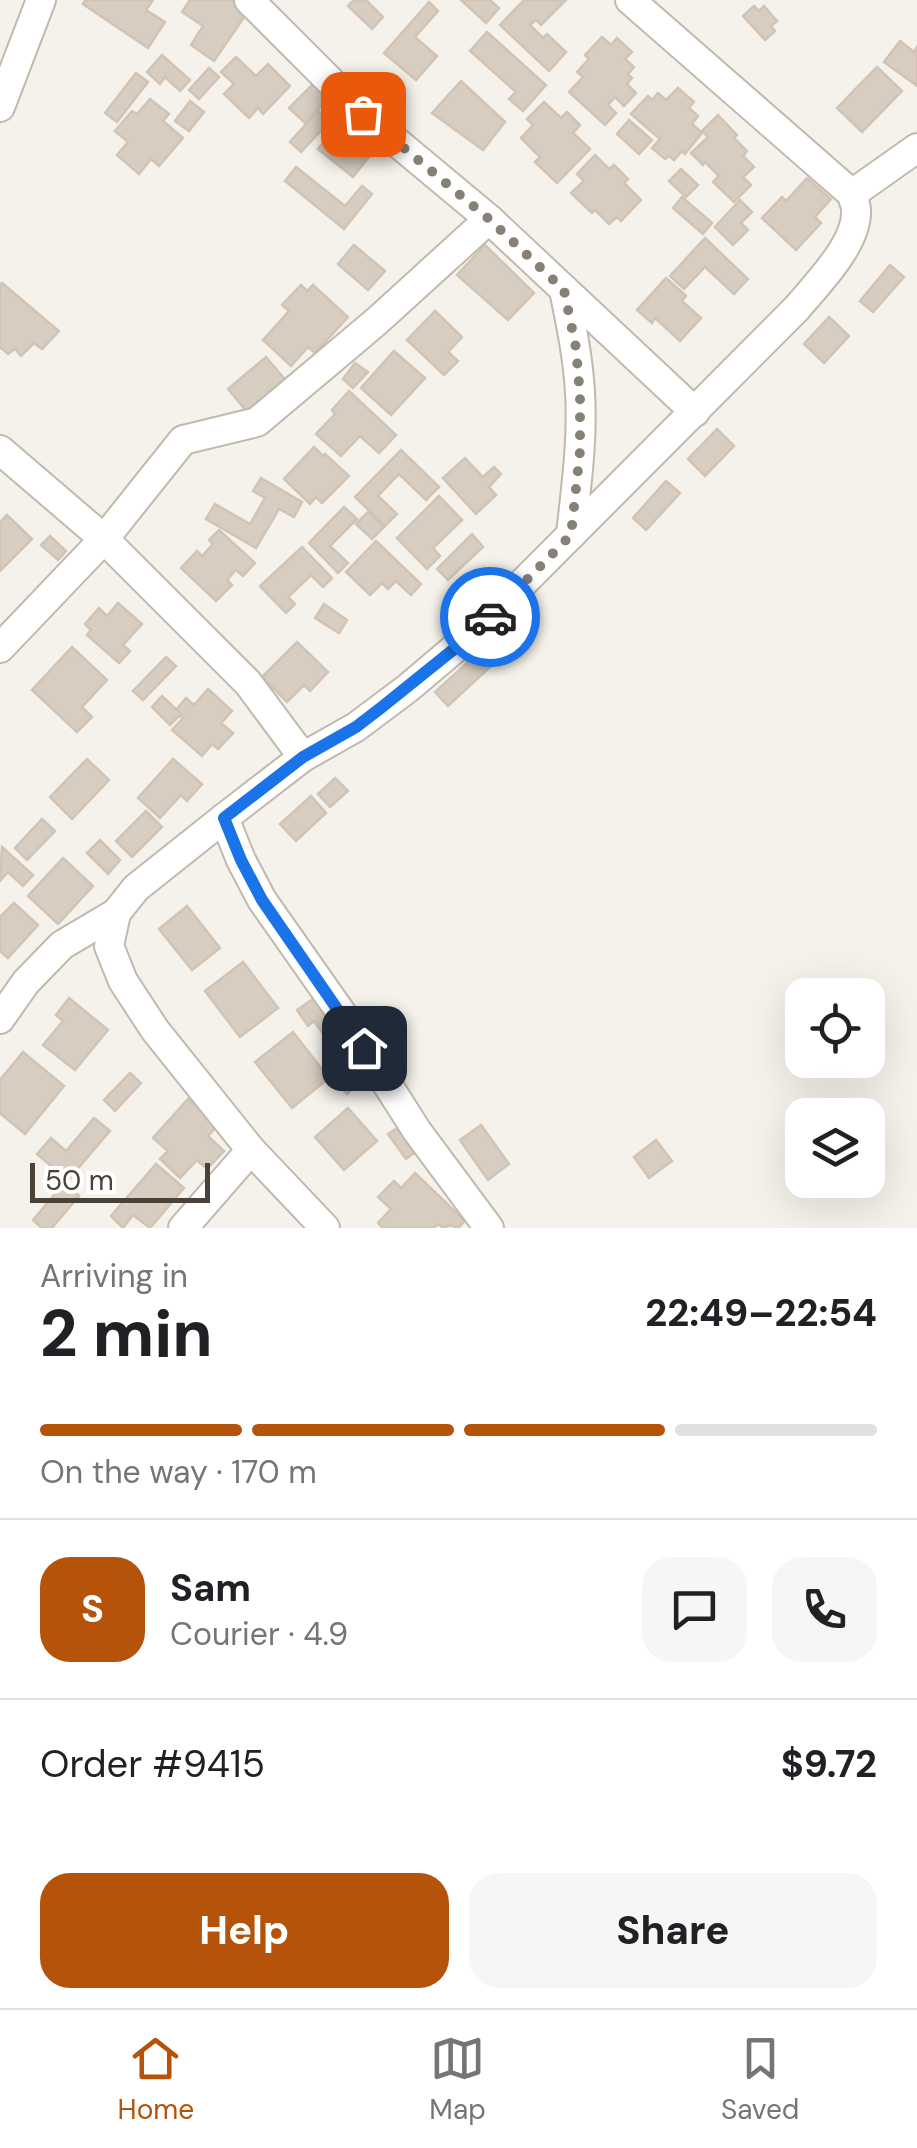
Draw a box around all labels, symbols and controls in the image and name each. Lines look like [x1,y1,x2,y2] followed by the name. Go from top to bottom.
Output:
[321,72,406,157] pin
[336,87,391,142] icon: bag
[440,567,540,667] courier
[463,590,518,645] icon: car
[785,978,885,1198] map controls
[785,978,885,1078] button: locate
[322,1006,407,1091] pin
[337,1021,392,1076] icon: home
[785,1098,885,1198] button: layers
[30,1158,210,1202] scale bar
[45,1162,114,1199] text: 50 m
[40,1255,188,1297] text: Arriving in
[645,1288,877,1338] text: 22:49–22:54
[40,1292,213,1376] text: 2 min
[40,1451,317,1493] text: On the way · 170 m
[642,1557,747,1662] button: chat
[772,1557,877,1662] button: phone
[170,1563,251,1613] text: Sam
[81,1584,104,1634] text: S
[170,1613,348,1655] text: Courier · 4.9
[40,1739,265,1789] text: Order #9415
[781,1739,877,1789] text: $9.72
[40,1873,449,1988] button: Help
[469,1873,877,1988] button: Share
[118,2031,194,2128] tab: Home
[429,2031,486,2128] tab: Map
[721,2031,799,2128] tab: Saved

